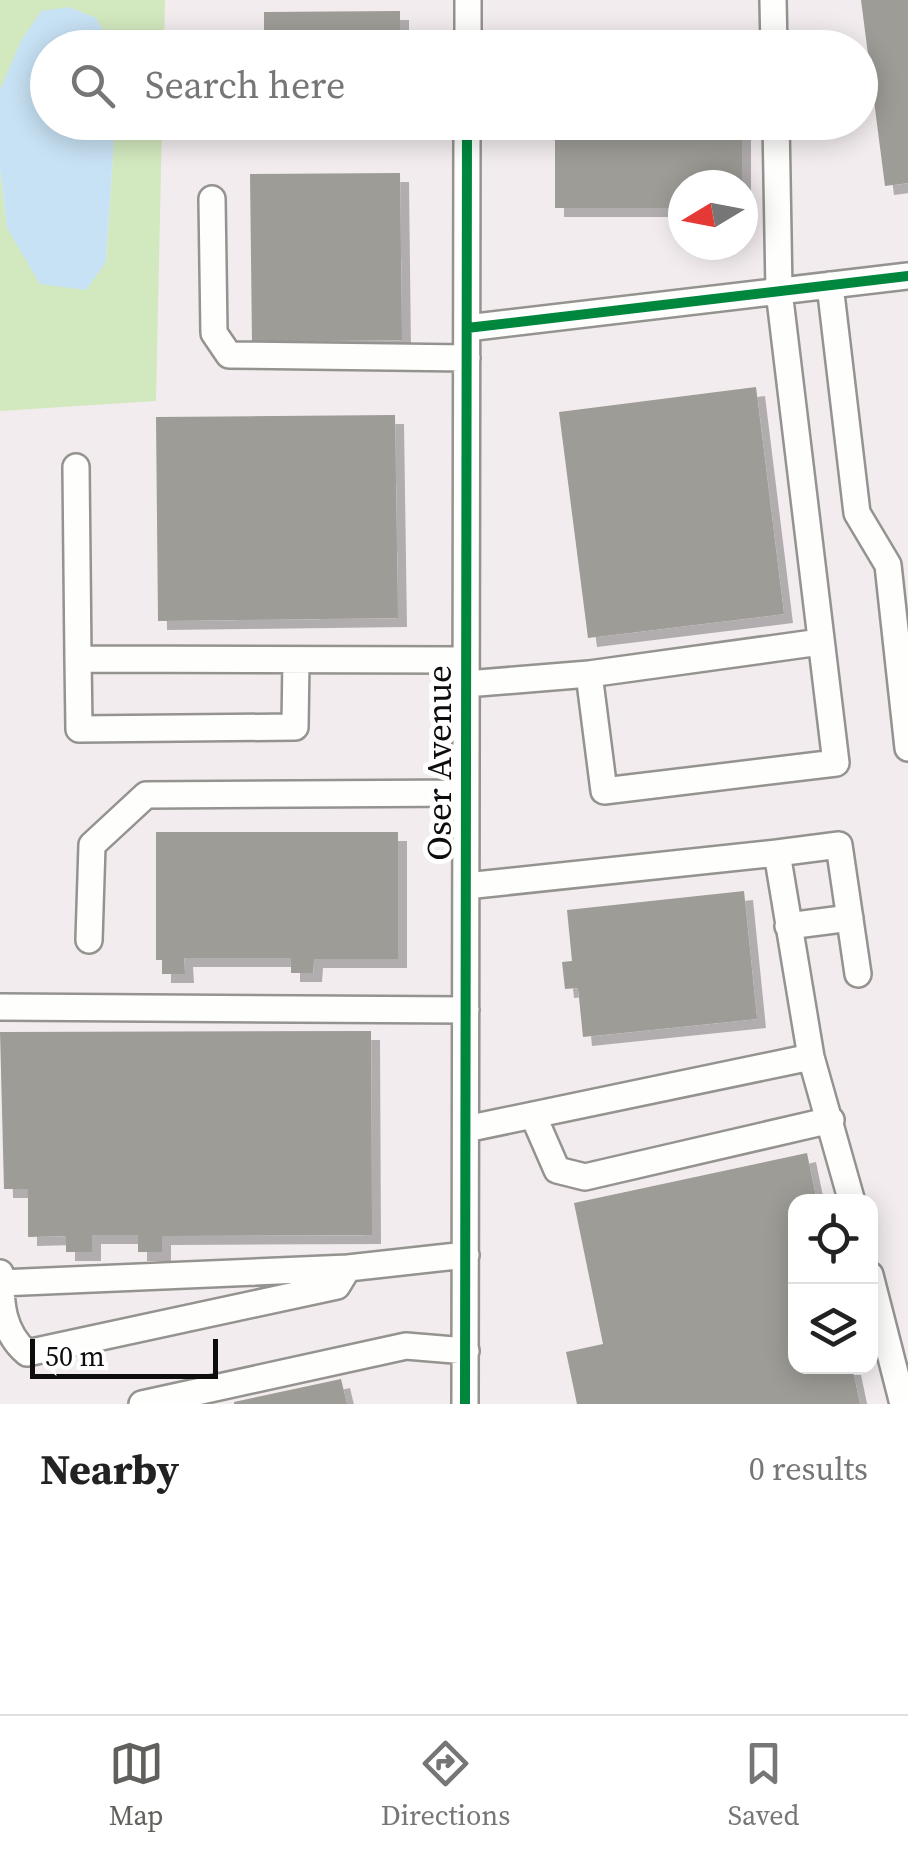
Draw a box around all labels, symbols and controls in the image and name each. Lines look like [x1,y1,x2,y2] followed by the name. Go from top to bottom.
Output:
[30,30,878,140] search box
[65,58,120,113] icon: search
[145,59,345,111] text: Search here
[668,170,758,260] north arrow
[415,665,463,861] street label: Oser Avenue
[788,1194,878,1374] map controls
[788,1194,878,1284] button: locate
[788,1284,878,1374] button: layers
[30,1334,218,1378] scale bar
[45,1337,105,1375] text: 50 m
[40,1440,179,1498] text: Nearby
[749,1447,868,1491] text: 0 results
[109,1736,164,1834] tab: Map
[381,1736,510,1834] tab: Directions
[728,1736,799,1834] tab: Saved

